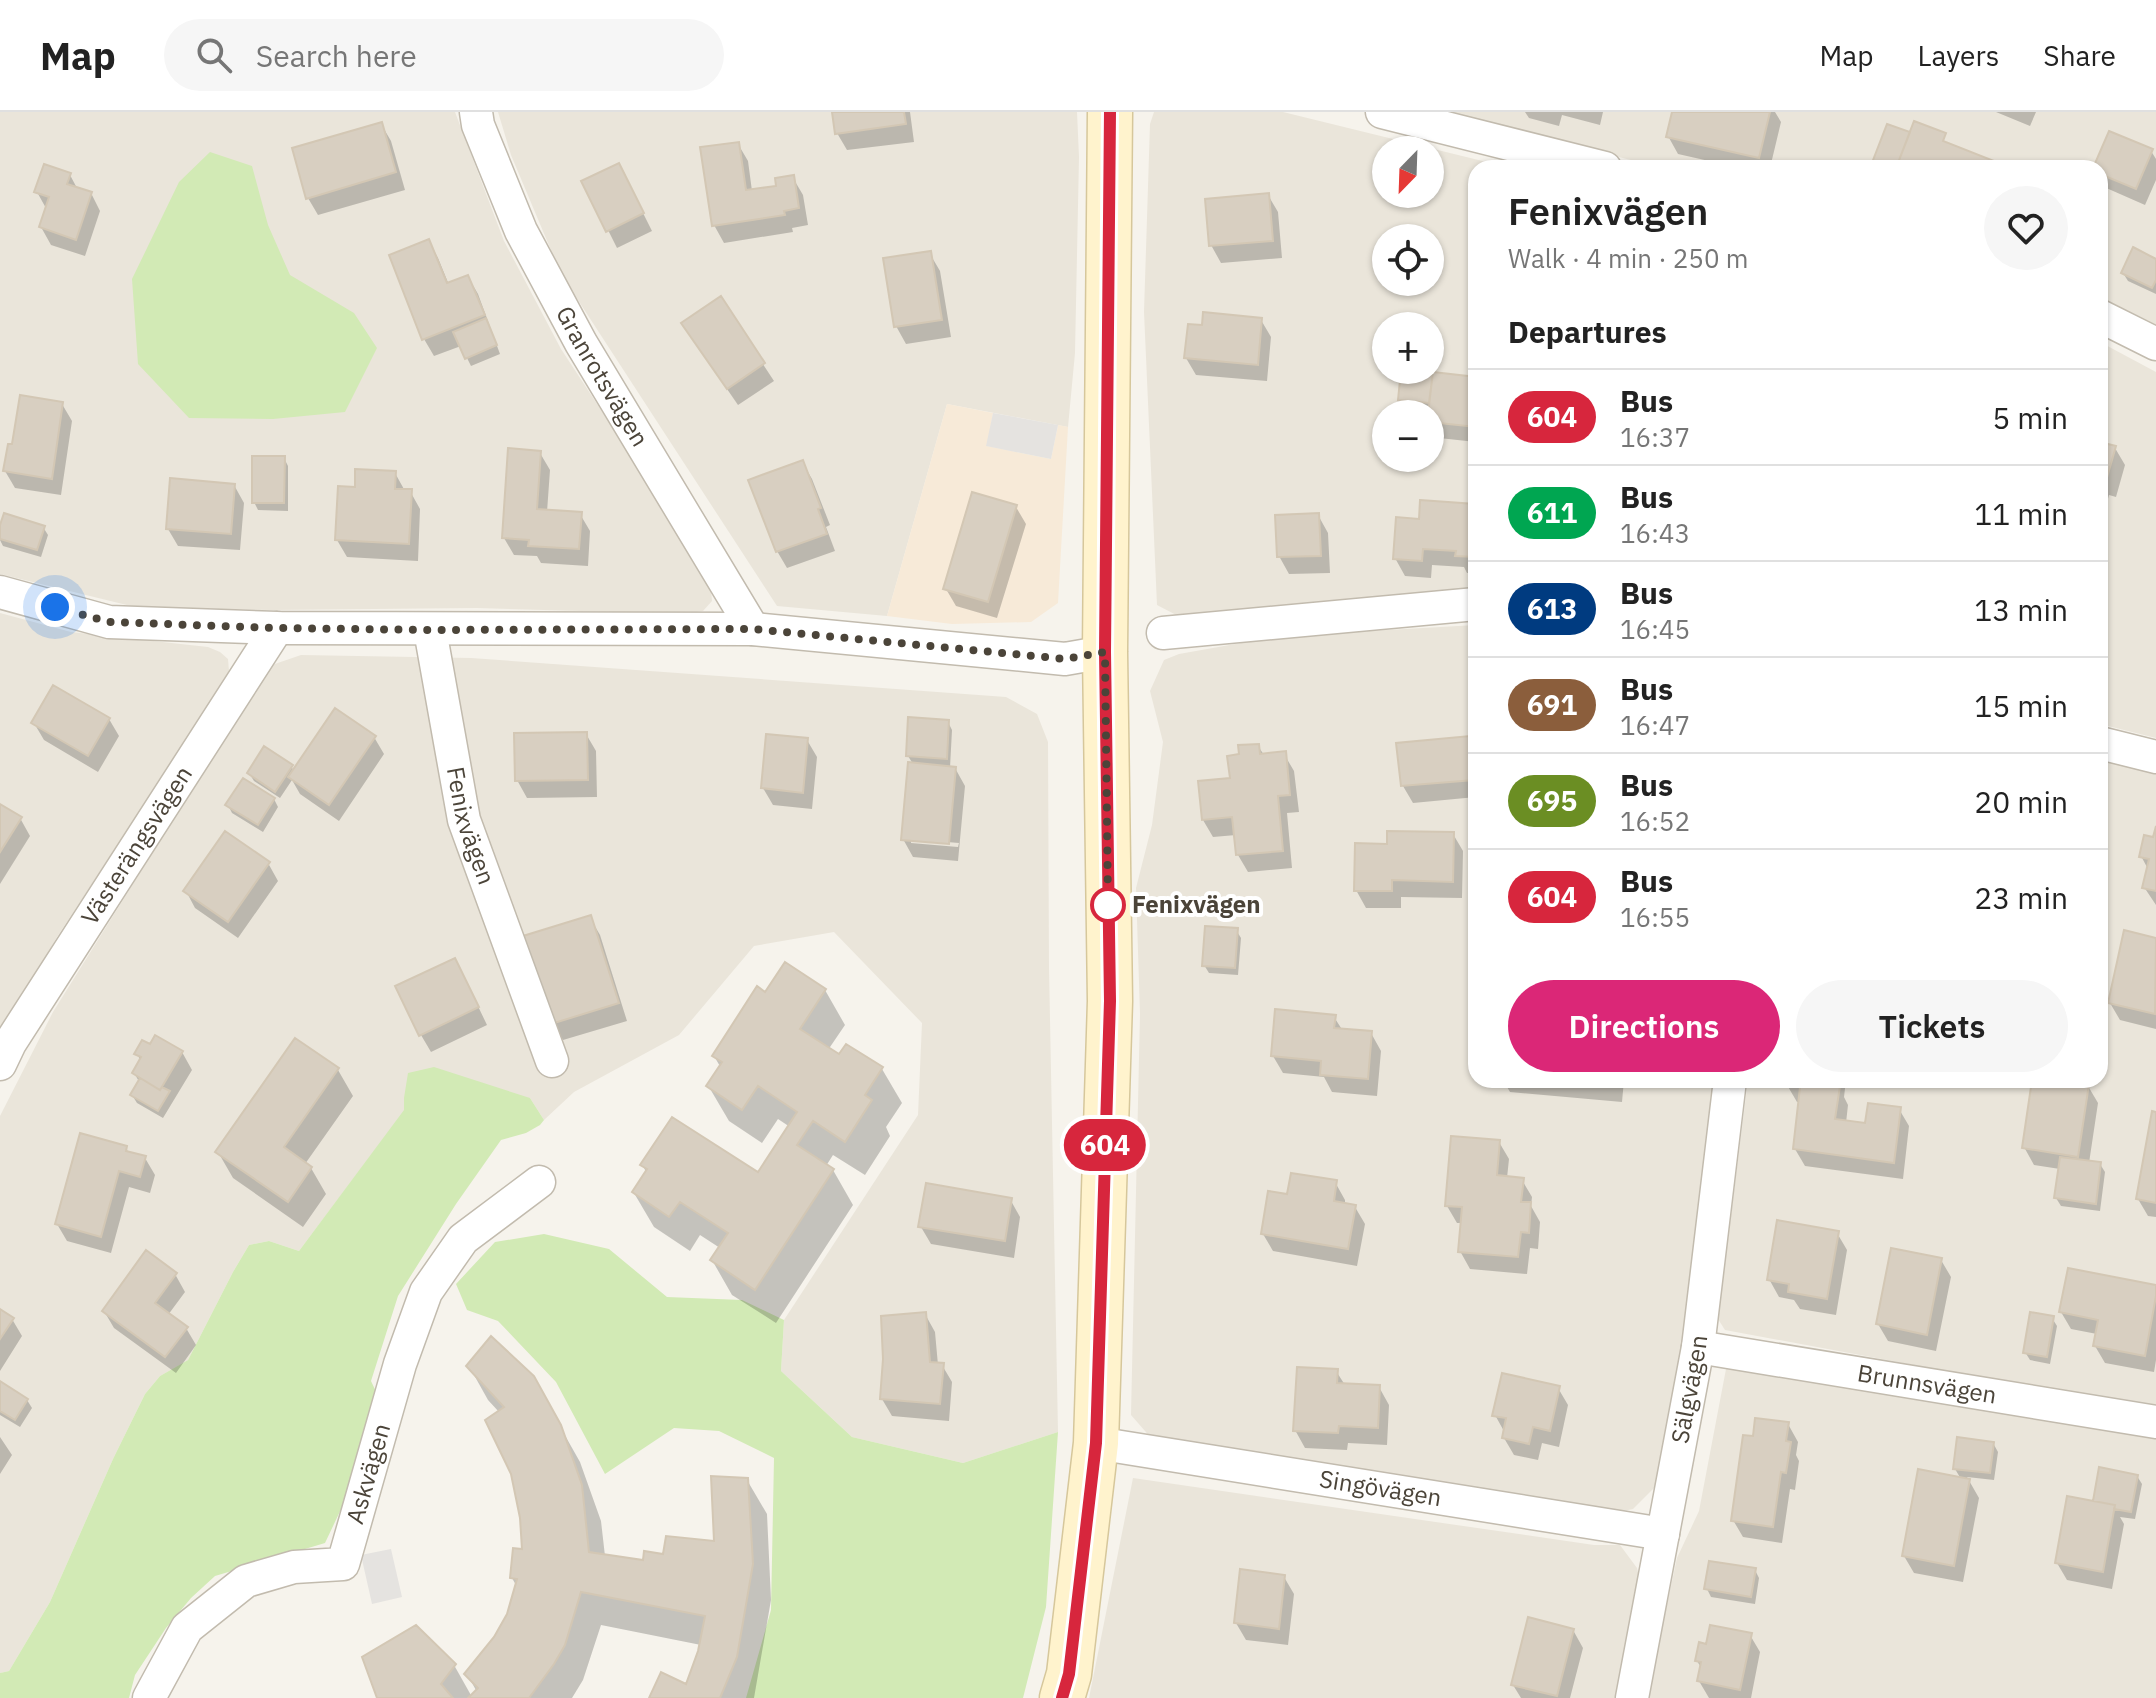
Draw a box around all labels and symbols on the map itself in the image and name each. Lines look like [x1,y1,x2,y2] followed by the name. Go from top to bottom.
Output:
[1372,136,1444,208] north arrow
[549,300,656,452] street label: Granrotsvägen
[35,587,75,627] your location
[73,760,199,931] street label: Västerängsvägen
[440,764,503,889] street label: Fenixvägen
[1091,888,1125,922] marker: Fenixvägen
[1132,888,1261,920] place label: Fenixvägen
[1059,1119,1151,1171] line badge: 604
[1663,1333,1714,1446] street label: Sälgvägen
[1855,1356,1999,1411] street label: Brunnsvägen
[338,1419,397,1527] street label: Askvägen
[1317,1462,1444,1513] street label: Singövägen

